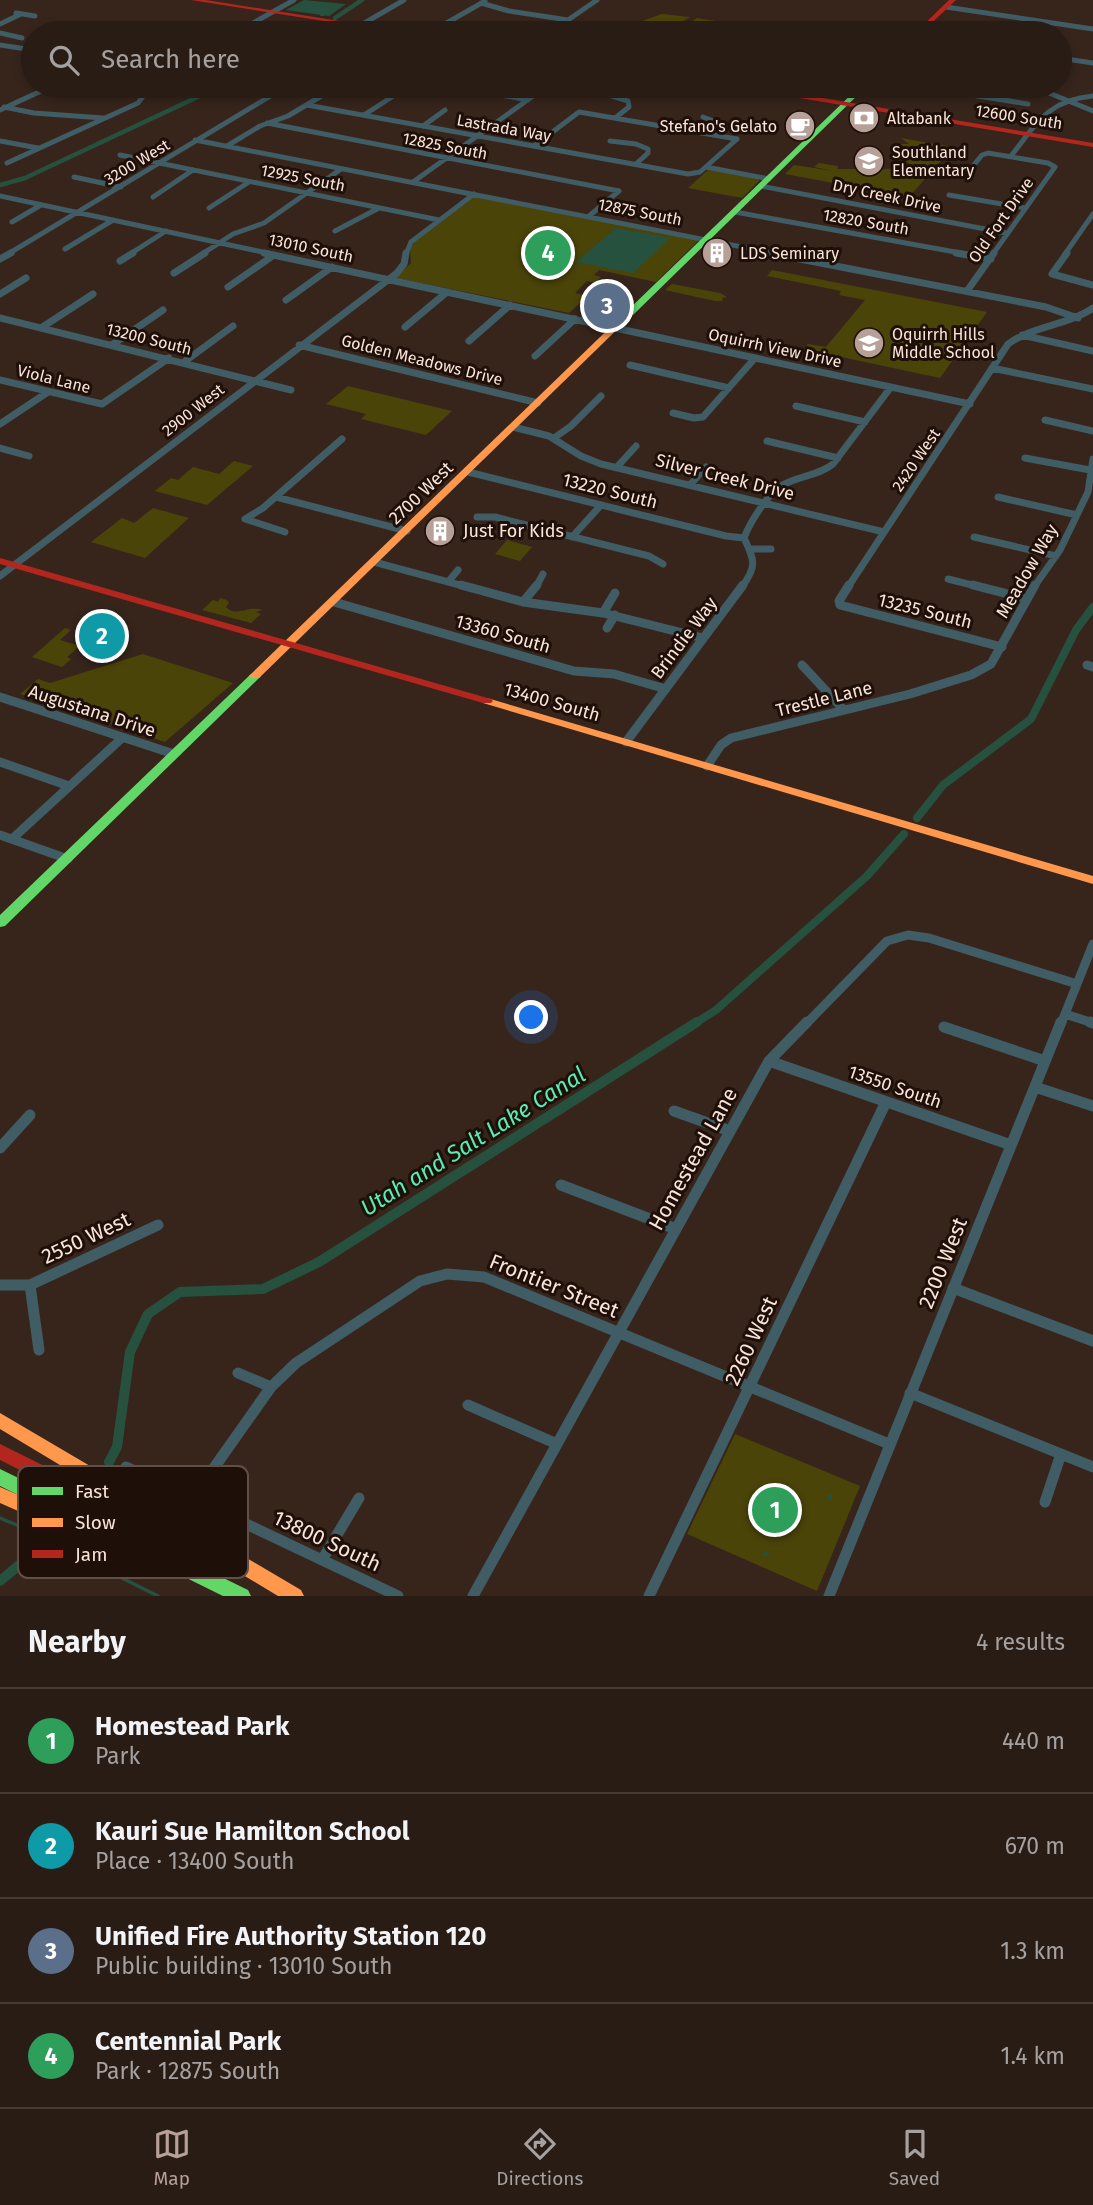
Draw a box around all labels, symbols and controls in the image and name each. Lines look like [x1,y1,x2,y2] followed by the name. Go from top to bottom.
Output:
[21,21,1072,98] search box
[45,41,83,79] icon: search
[101,44,240,75] text: Search here
[847,101,881,135] bank icon: Altabank
[974,101,1064,133] street label: 12600 South
[783,109,817,143] cafe icon: Stefano's Gelato
[887,109,952,128] place label: Altabank
[455,110,553,146] street label: Lastrada Way
[660,117,777,136] place label: Stefano's Gelato
[401,128,489,164] street label: 12825 South
[101,135,173,189] street label: 3200 West
[892,143,974,180] place label: Southland Elementary
[852,144,886,178] school or university icon: Southland Elementary
[259,161,347,195] street label: 12925 South
[965,174,1037,266] street label: Old Fort Drive
[831,175,943,217] street label: Dry Creek Drive
[596,195,684,229] street label: 12875 South
[821,205,911,239] street label: 12820 South
[525,227,571,279] pin: 4
[267,230,355,266] street label: 13010 South
[700,236,734,270] building icon: LDS Seminary
[740,244,839,263] place label: LDS Seminary
[584,280,630,332] pin: 3
[104,319,194,359] street label: 13200 South
[707,325,843,371] street label: Oquirrh View Drive
[892,325,995,362] place label: Oquirrh Hills Middle School
[852,326,886,360] school or university icon: Oquirrh Hills Middle School
[340,331,504,389] street label: Golden Meadows Drive
[15,361,93,397] street label: Viola Lane
[158,380,228,440] street label: 2900 West
[888,425,944,495] street label: 2420 West
[653,449,797,505] street label: Silver Creek Drive
[384,457,458,529] street label: 2700 West
[560,469,660,513] street label: 13220 South
[423,514,457,548] building icon: Just For Kids
[463,520,564,542] place label: Just For Kids
[991,520,1063,622] street label: Meadow Way
[876,589,974,633] street label: 13235 South
[646,593,722,683] street label: Brindie Way
[79,610,125,662] pin: 2
[453,610,553,658] street label: 13360 South
[774,676,874,722] street label: Trestle Lane
[501,678,603,726] street label: 13400 South
[26,680,158,742] street label: Augustana Drive
[514,1000,548,1034] your location
[355,1060,591,1222] water label: Utah and Salt Lake Canal
[845,1061,945,1113] street label: 13550 South
[643,1083,743,1235] street label: Homestead Lane
[38,1206,135,1270] street label: 2550 West
[913,1213,973,1312] street label: 2200 West
[486,1248,623,1324] street label: Frontier Street
[719,1292,783,1390] street label: 2260 West
[18,1466,248,1578] legend
[75,1480,109,1503] text: Fast
[752,1484,798,1536] pin: 1
[269,1505,385,1577] street label: 13800 South
[75,1511,116,1534] text: Slow
[75,1543,107,1566] text: Jam
[28,1624,126,1660] text: Nearby
[976,1628,1065,1656] text: 4 results
[95,1711,289,1742] text: Homestead Park
[46,1727,56,1755] text: 1
[1002,1727,1065,1755] text: 440 m
[95,1742,140,1770] text: Park
[95,1816,409,1847] text: Kauri Sue Hamilton School
[45,1832,57,1860] text: 2
[1005,1832,1065,1860] text: 670 m
[95,1847,295,1875] text: Place · 13400 South
[95,1921,486,1952] text: Unified Fire Authority Station 120
[45,1937,57,1965] text: 3
[1000,1937,1065,1965] text: 1.3 km
[95,1952,392,1980] text: Public building · 13010 South
[95,2026,281,2057] text: Centennial Park
[45,2042,58,2070] text: 4
[1000,2042,1065,2070] text: 1.4 km
[95,2057,280,2085] text: Park · 12875 South
[153,2125,191,2190] tab: Map
[496,2125,583,2190] tab: Directions
[889,2125,940,2190] tab: Saved

